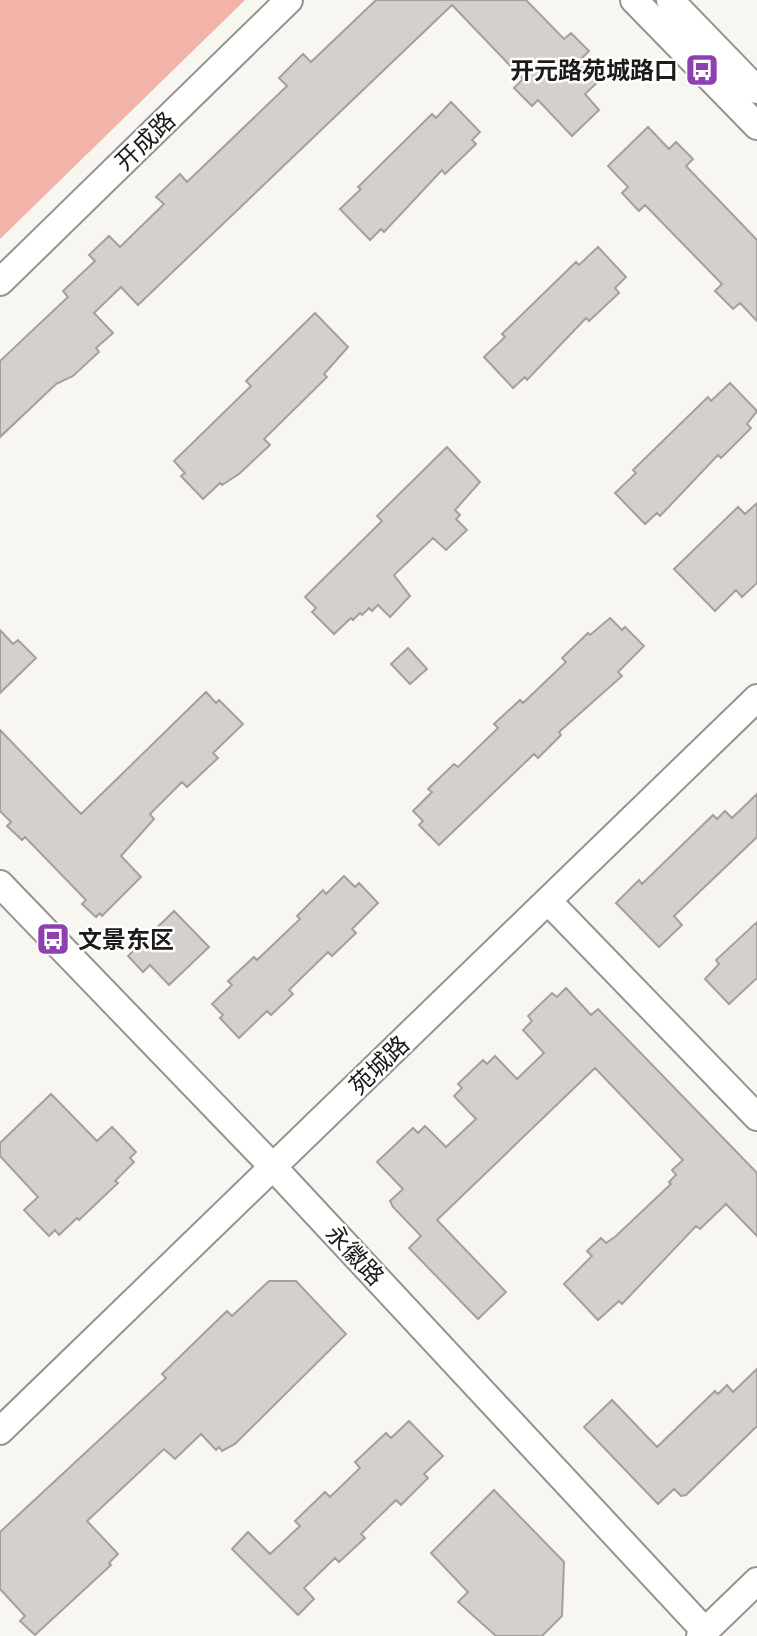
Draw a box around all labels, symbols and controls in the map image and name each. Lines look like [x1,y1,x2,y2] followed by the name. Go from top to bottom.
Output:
[683,51,721,89] bus stop icon: 开元路苑城路口
[510,56,678,85] place label: 开元路苑城路口
[109,106,181,176] street label: 开成路
[34,920,72,958] bus stop icon: 文景东区
[78,925,174,954] place label: 文景东区
[343,1030,415,1100] street label: 苑城路
[320,1219,390,1291] street label: 永徽路

